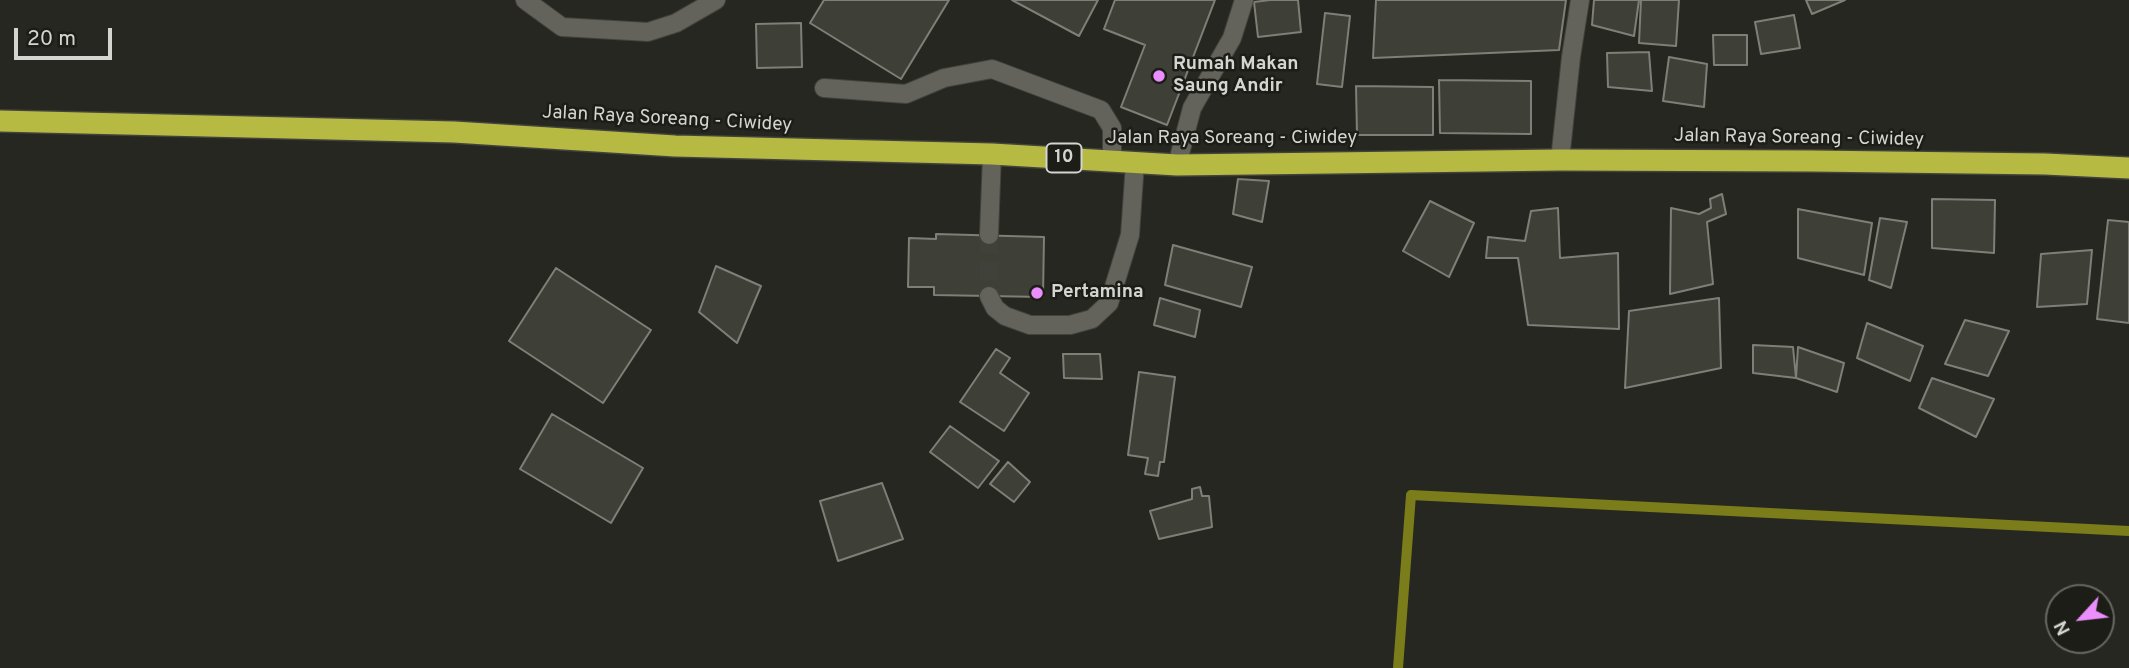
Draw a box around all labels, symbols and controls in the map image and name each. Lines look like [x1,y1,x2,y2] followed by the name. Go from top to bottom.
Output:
[18,14,116,58] scale bar
[27,26,76,53] text: 20 m
[1173,54,1299,98] place label: Rumah Makan Saung Andir
[1151,68,1167,84] marker: Rumah Makan Saung Andir
[541,102,793,138] street label: Jalan Raya Soreang - Ciwidey
[1674,125,1924,153] street label: Jalan Raya Soreang - Ciwidey
[1107,128,1357,150] street label: Jalan Raya Soreang - Ciwidey
[1046,144,1082,173] road number: 10
[1051,282,1143,304] place label: Pertamina
[1029,285,1045,301] marker: Pertamina
[2045,584,2115,654] north arrow
[2049,616,2077,639] text: N

